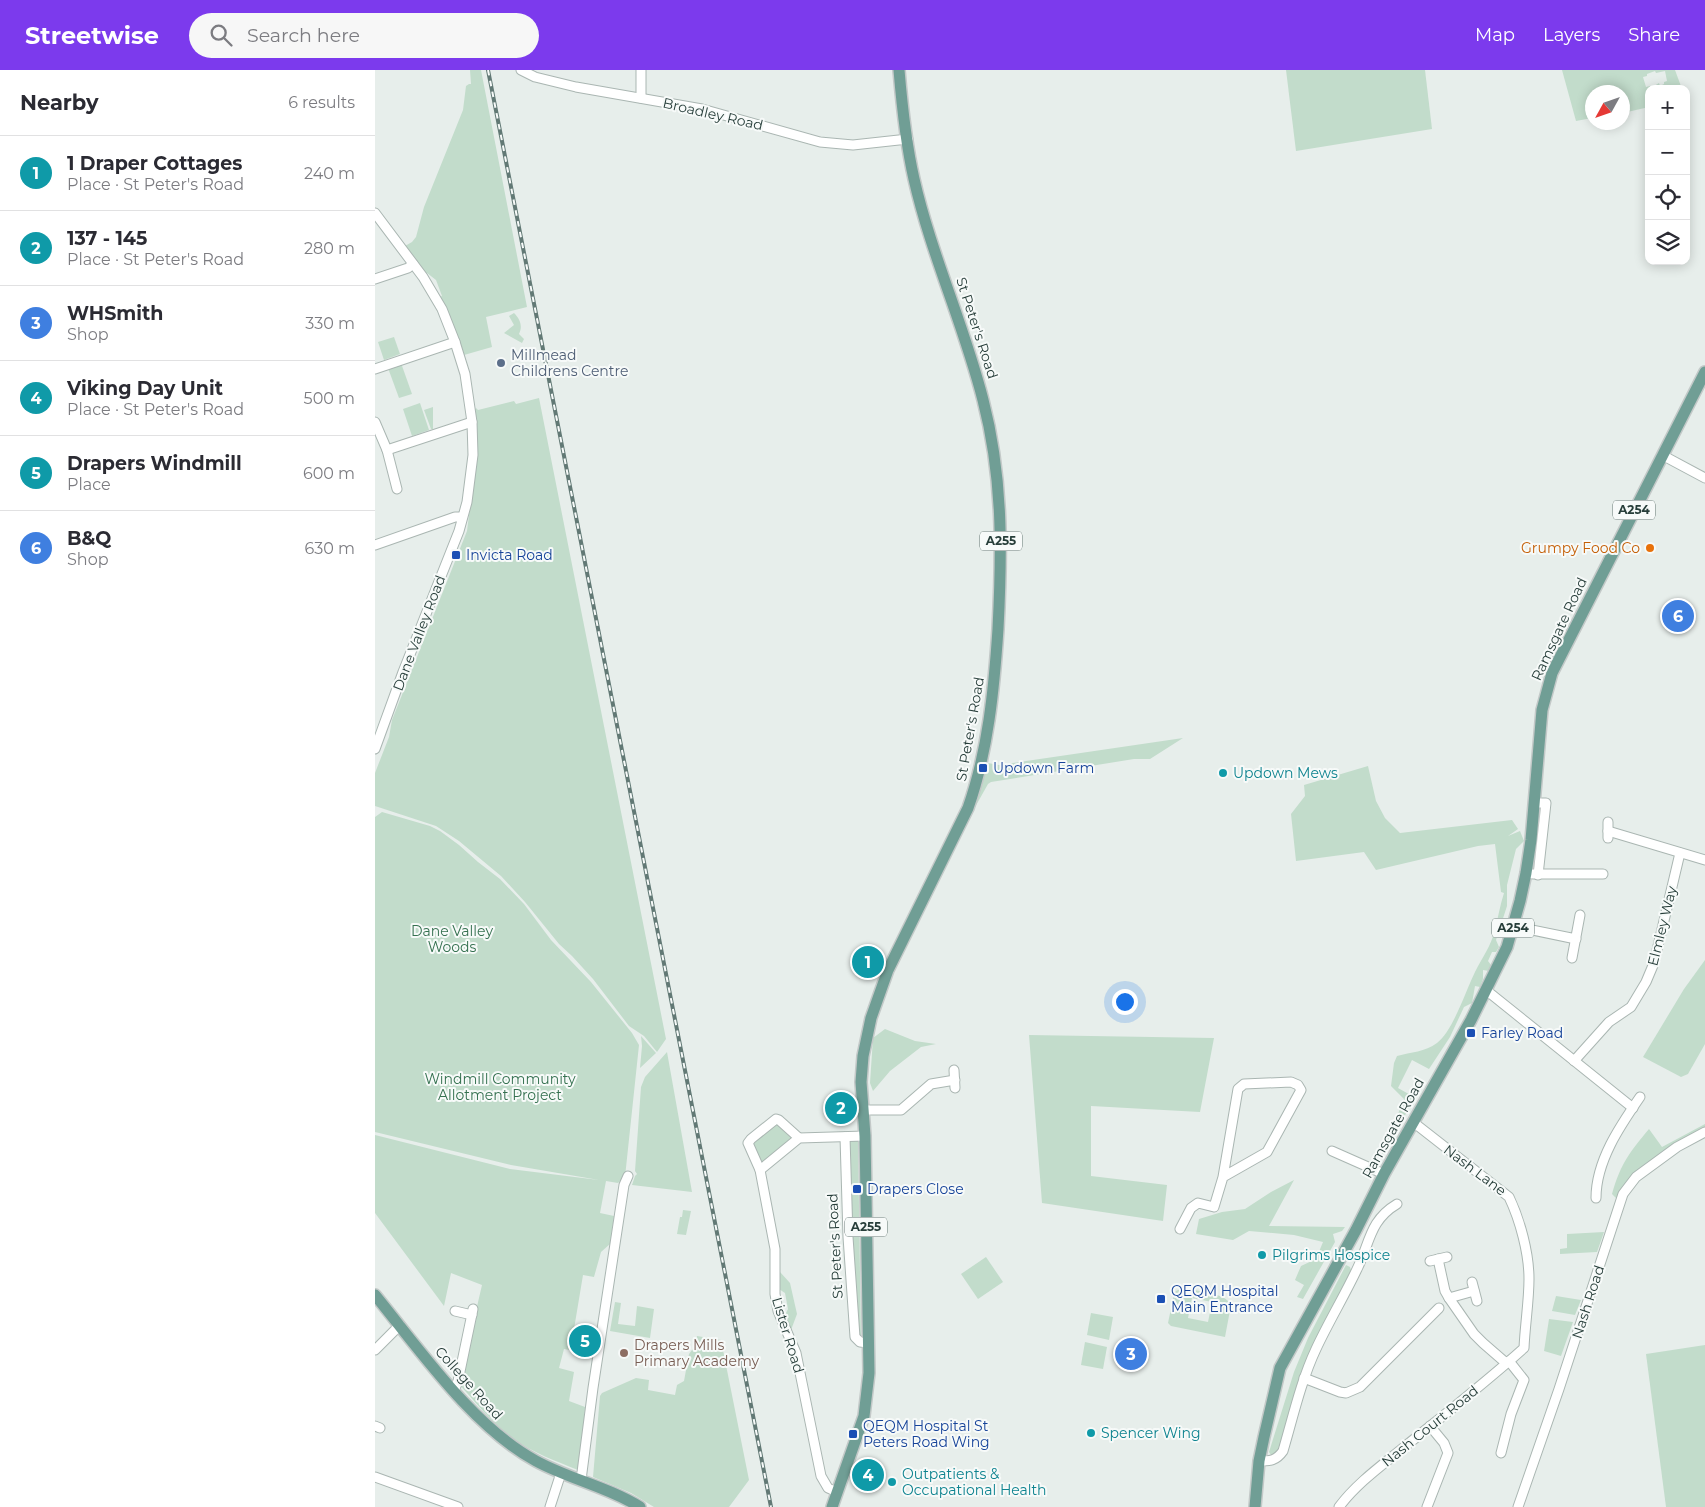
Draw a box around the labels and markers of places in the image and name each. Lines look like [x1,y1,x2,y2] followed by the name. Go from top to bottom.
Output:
[511,346,628,380] place label: Millmead Childrens Centre
[495,357,507,369] marker: Millmead Childrens Centre
[1521,539,1640,557] place label: Grumpy Food Co
[1644,542,1656,554] marker: Grumpy Food Co
[466,546,553,564] place label: Invicta Road
[450,549,462,561] marker: Invicta Road
[1662,597,1694,635] pin: 6
[993,759,1094,777] place label: Updown Farm
[977,762,989,774] marker: Updown Farm
[1233,764,1338,782] place label: Updown Mews
[1217,767,1229,779] marker: Updown Mews
[852,943,884,981] pin: 1
[1481,1024,1563,1042] place label: Farley Road
[1465,1027,1477,1039] marker: Farley Road
[825,1089,857,1127] pin: 2
[867,1180,964,1198] place label: Drapers Close
[851,1183,863,1195] marker: Drapers Close
[1272,1246,1390,1264] place label: Pilgrims Hospice
[1256,1249,1268,1261] marker: Pilgrims Hospice
[1171,1282,1278,1316] place label: QEQM Hospital Main Entrance
[1155,1293,1167,1305] marker: QEQM Hospital Main Entrance
[569,1322,601,1360] pin: 5
[1115,1335,1147,1373] pin: 3
[634,1336,760,1370] place label: Drapers Mills Primary Academy
[618,1347,630,1359] marker: Drapers Mills Primary Academy
[863,1417,990,1451] place label: QEQM Hospital St Peters Road Wing
[1101,1424,1201,1442] place label: Spencer Wing
[1085,1427,1097,1439] marker: Spencer Wing
[847,1428,859,1440] marker: QEQM Hospital St Peters Road Wing
[852,1456,884,1494] pin: 4
[902,1465,1047,1499] place label: Outpatients & Occupational Health
[886,1476,898,1488] marker: Outpatients & Occupational Health

